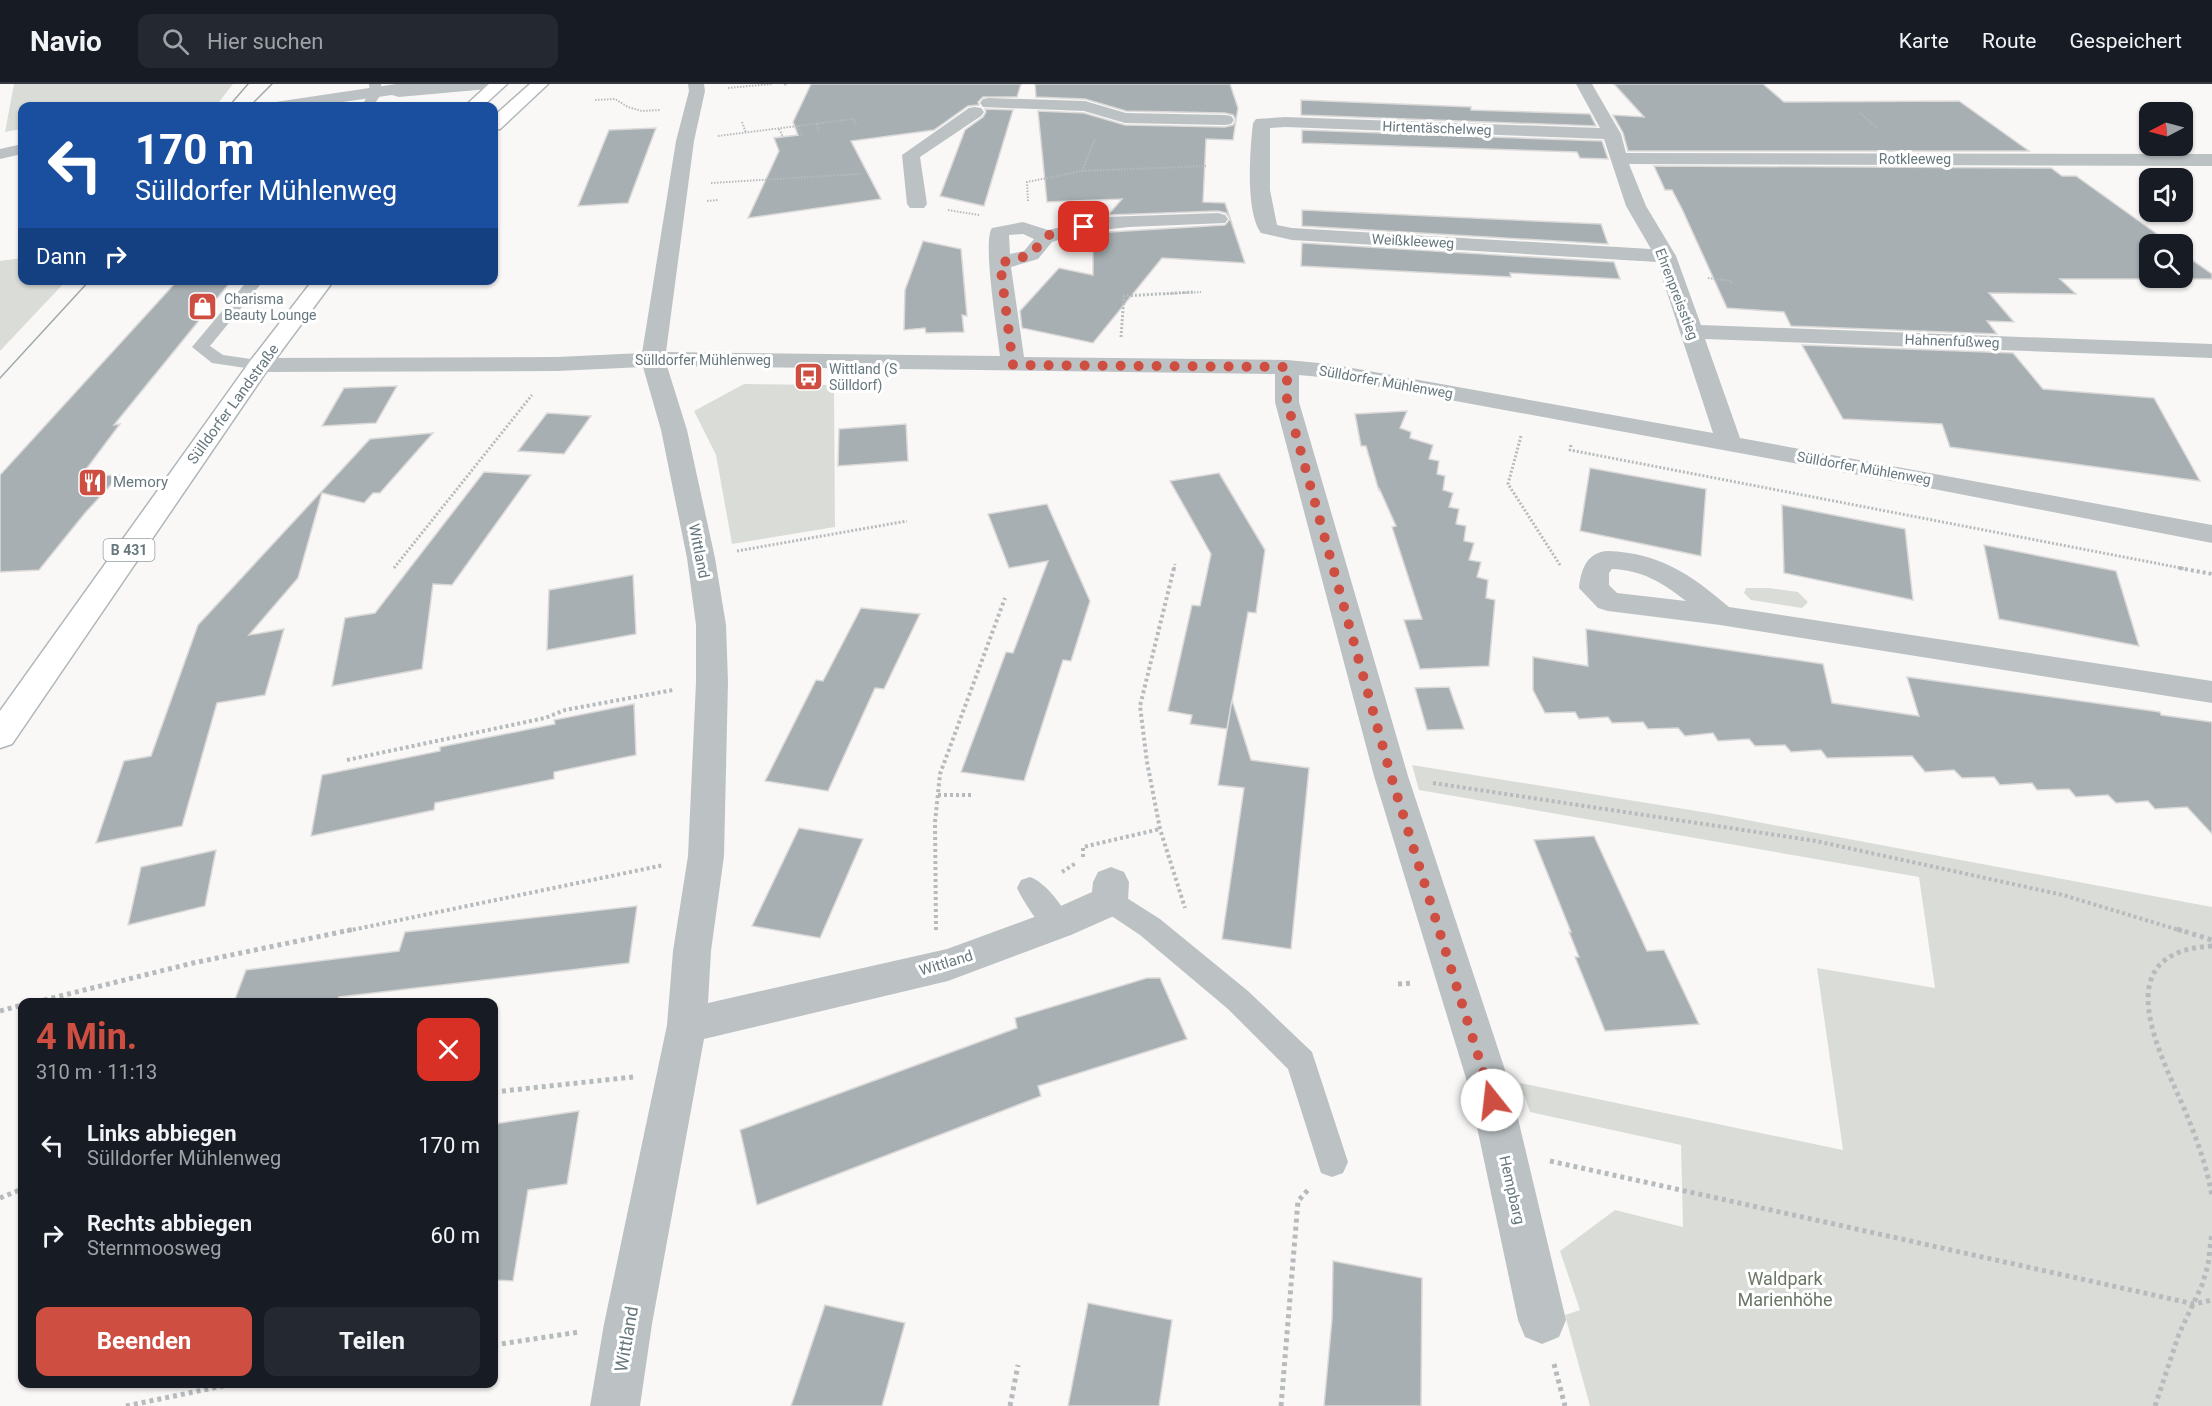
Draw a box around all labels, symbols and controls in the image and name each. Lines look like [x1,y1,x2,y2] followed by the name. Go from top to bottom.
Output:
[138,14,558,68] search box
[30,25,102,58] text: Navio
[159,25,192,58] icon: search
[207,29,324,54] text: Hier suchen
[1899,29,1949,53] text: Karte
[1982,29,2036,53] text: Route
[2069,29,2182,53] text: Gespeichert
[2139,102,2193,156] north arrow
[2139,102,2193,288] map controls
[1382,118,1492,138] street label: Hirtentäschelweg
[135,125,254,174] text: 170 m
[36,126,114,204] icon: left
[1879,151,1951,167] street label: Rotkleeweg
[2139,168,2193,222] button: sound
[135,175,397,207] text: Sülldorfer Mühlenweg
[1058,201,1109,252] pin
[1067,210,1100,243] icon: arrive
[1371,231,1455,251] street label: Weißkleeweg
[2139,234,2193,288] button: search
[99,240,132,273] icon: right
[36,244,87,269] text: Dann
[1652,246,1702,342] street label: Ehrenpreisstieg
[187,291,219,323] shop icon: Charisma Beauty Lounge
[224,291,316,323] place label: Charisma Beauty Lounge
[1904,331,2000,351] street label: Hahnenfußweg
[183,340,283,468] street label: Sülldorfer Landstraße
[635,352,771,368] street label: Sülldorfer Mühlenweg
[792,361,824,393] bus stop icon: Wittland (S Sülldorf)
[829,361,897,394] place label: Wittland (S Sülldorf)
[1318,362,1454,402] street label: Sülldorfer Mühlenweg
[1796,448,1932,488] street label: Sülldorfer Mühlenweg
[76,466,108,498] restaurant icon: Memory
[113,473,168,491] place label: Memory
[685,522,713,580] street label: Wittland
[104,539,154,561] road number: B 431
[917,946,975,980] street label: Wittland
[36,1016,137,1058] text: 4 Min.
[417,1018,480,1081] button: close
[36,1060,157,1084] text: 310 m · 11:13
[1460,1068,1524,1132] position arrow
[87,1121,237,1146] text: Links abbiegen
[36,1129,69,1162] icon: left
[418,1133,480,1158] text: 170 m
[87,1146,281,1170] text: Sülldorfer Mühlenweg
[1495,1154,1529,1226] street label: Hempbarg
[87,1211,252,1236] text: Rechts abbiegen
[36,1219,69,1252] icon: right
[431,1223,480,1248] text: 60 m
[87,1236,221,1260] text: Sternmoosweg
[1737,1268,1833,1310] park label: Waldpark Marienhöhe
[610,1304,642,1374] street label: Wittland
[36,1307,252,1376] button: Beenden
[264,1307,480,1376] button: Teilen

